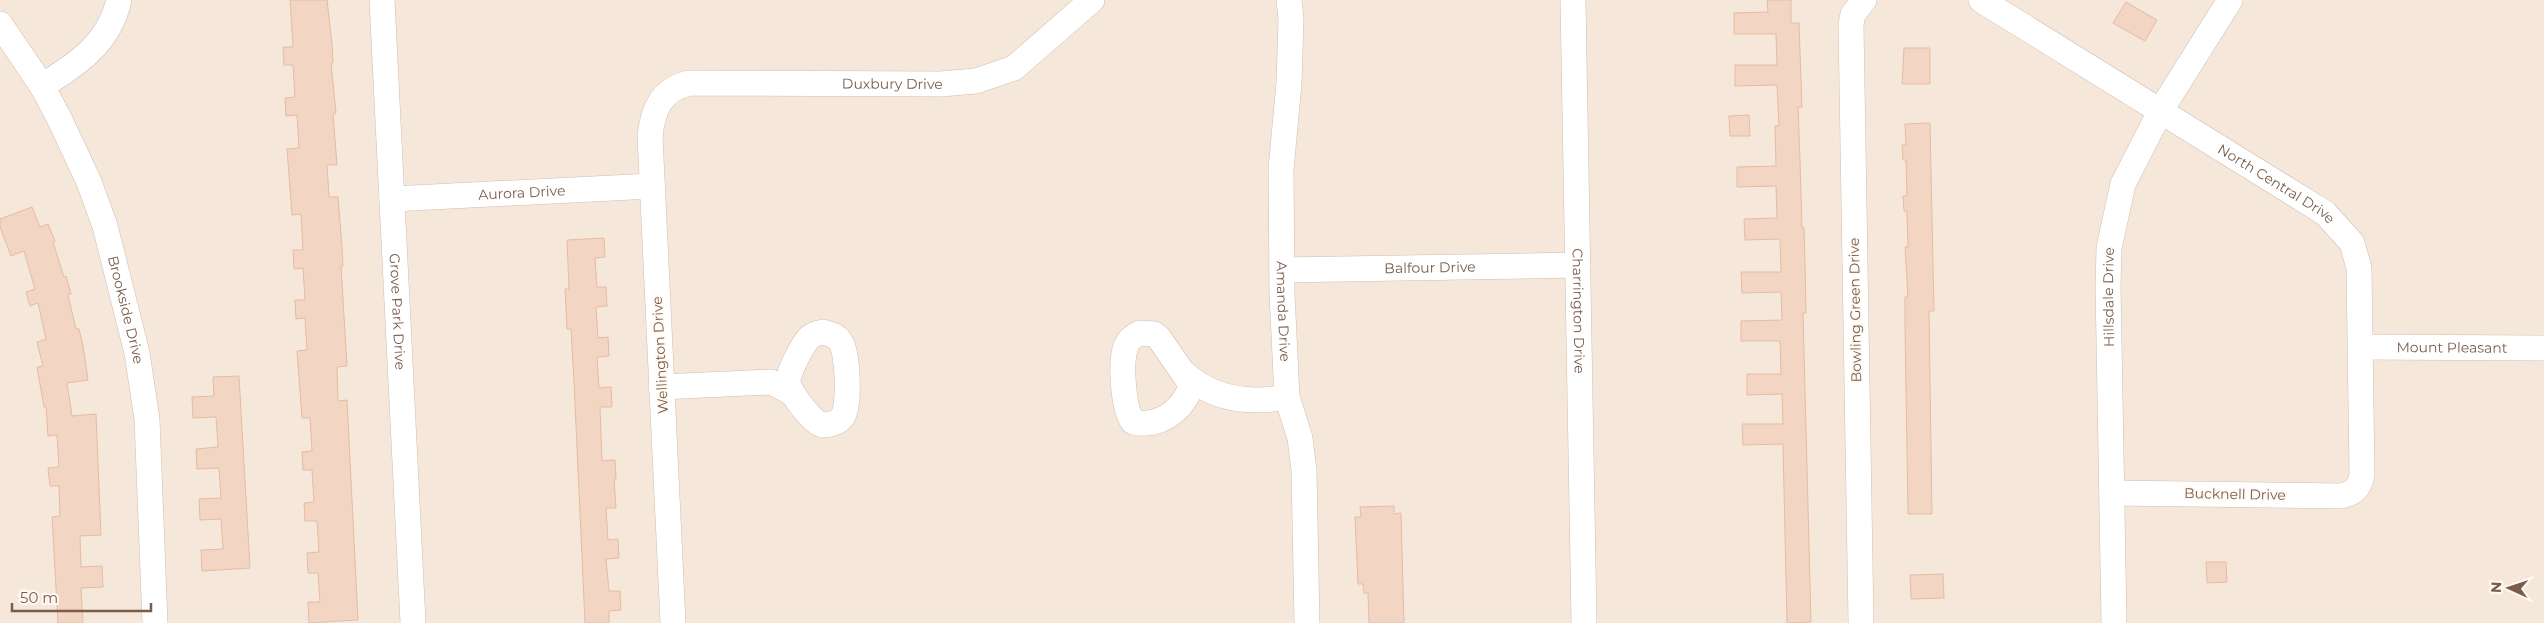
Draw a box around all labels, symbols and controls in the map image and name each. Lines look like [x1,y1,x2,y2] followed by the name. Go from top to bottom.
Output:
[842,75,943,93] street label: Duxbury Drive
[2215,140,2339,227] street label: North Central Drive
[478,181,566,204] street label: Aurora Drive
[1845,238,1865,382] street label: Bowling Green Drive
[2099,247,2118,347] street label: Hillsdale Drive
[1568,248,1589,374] street label: Charrington Drive
[386,253,409,370] street label: Grove Park Drive
[104,254,148,365] street label: Brookside Drive
[1384,258,1476,277] street label: Balfour Drive
[1273,261,1294,362] street label: Amanda Drive
[648,296,672,414] street label: Wellington Drive
[2396,338,2508,357] street label: Mount Pleasant
[2184,484,2286,504] street label: Bucknell Drive
[2484,563,2534,613] north arrow
[12,580,151,612] scale bar
[2487,581,2505,593] text: N
[20,588,58,607] text: 50 m

